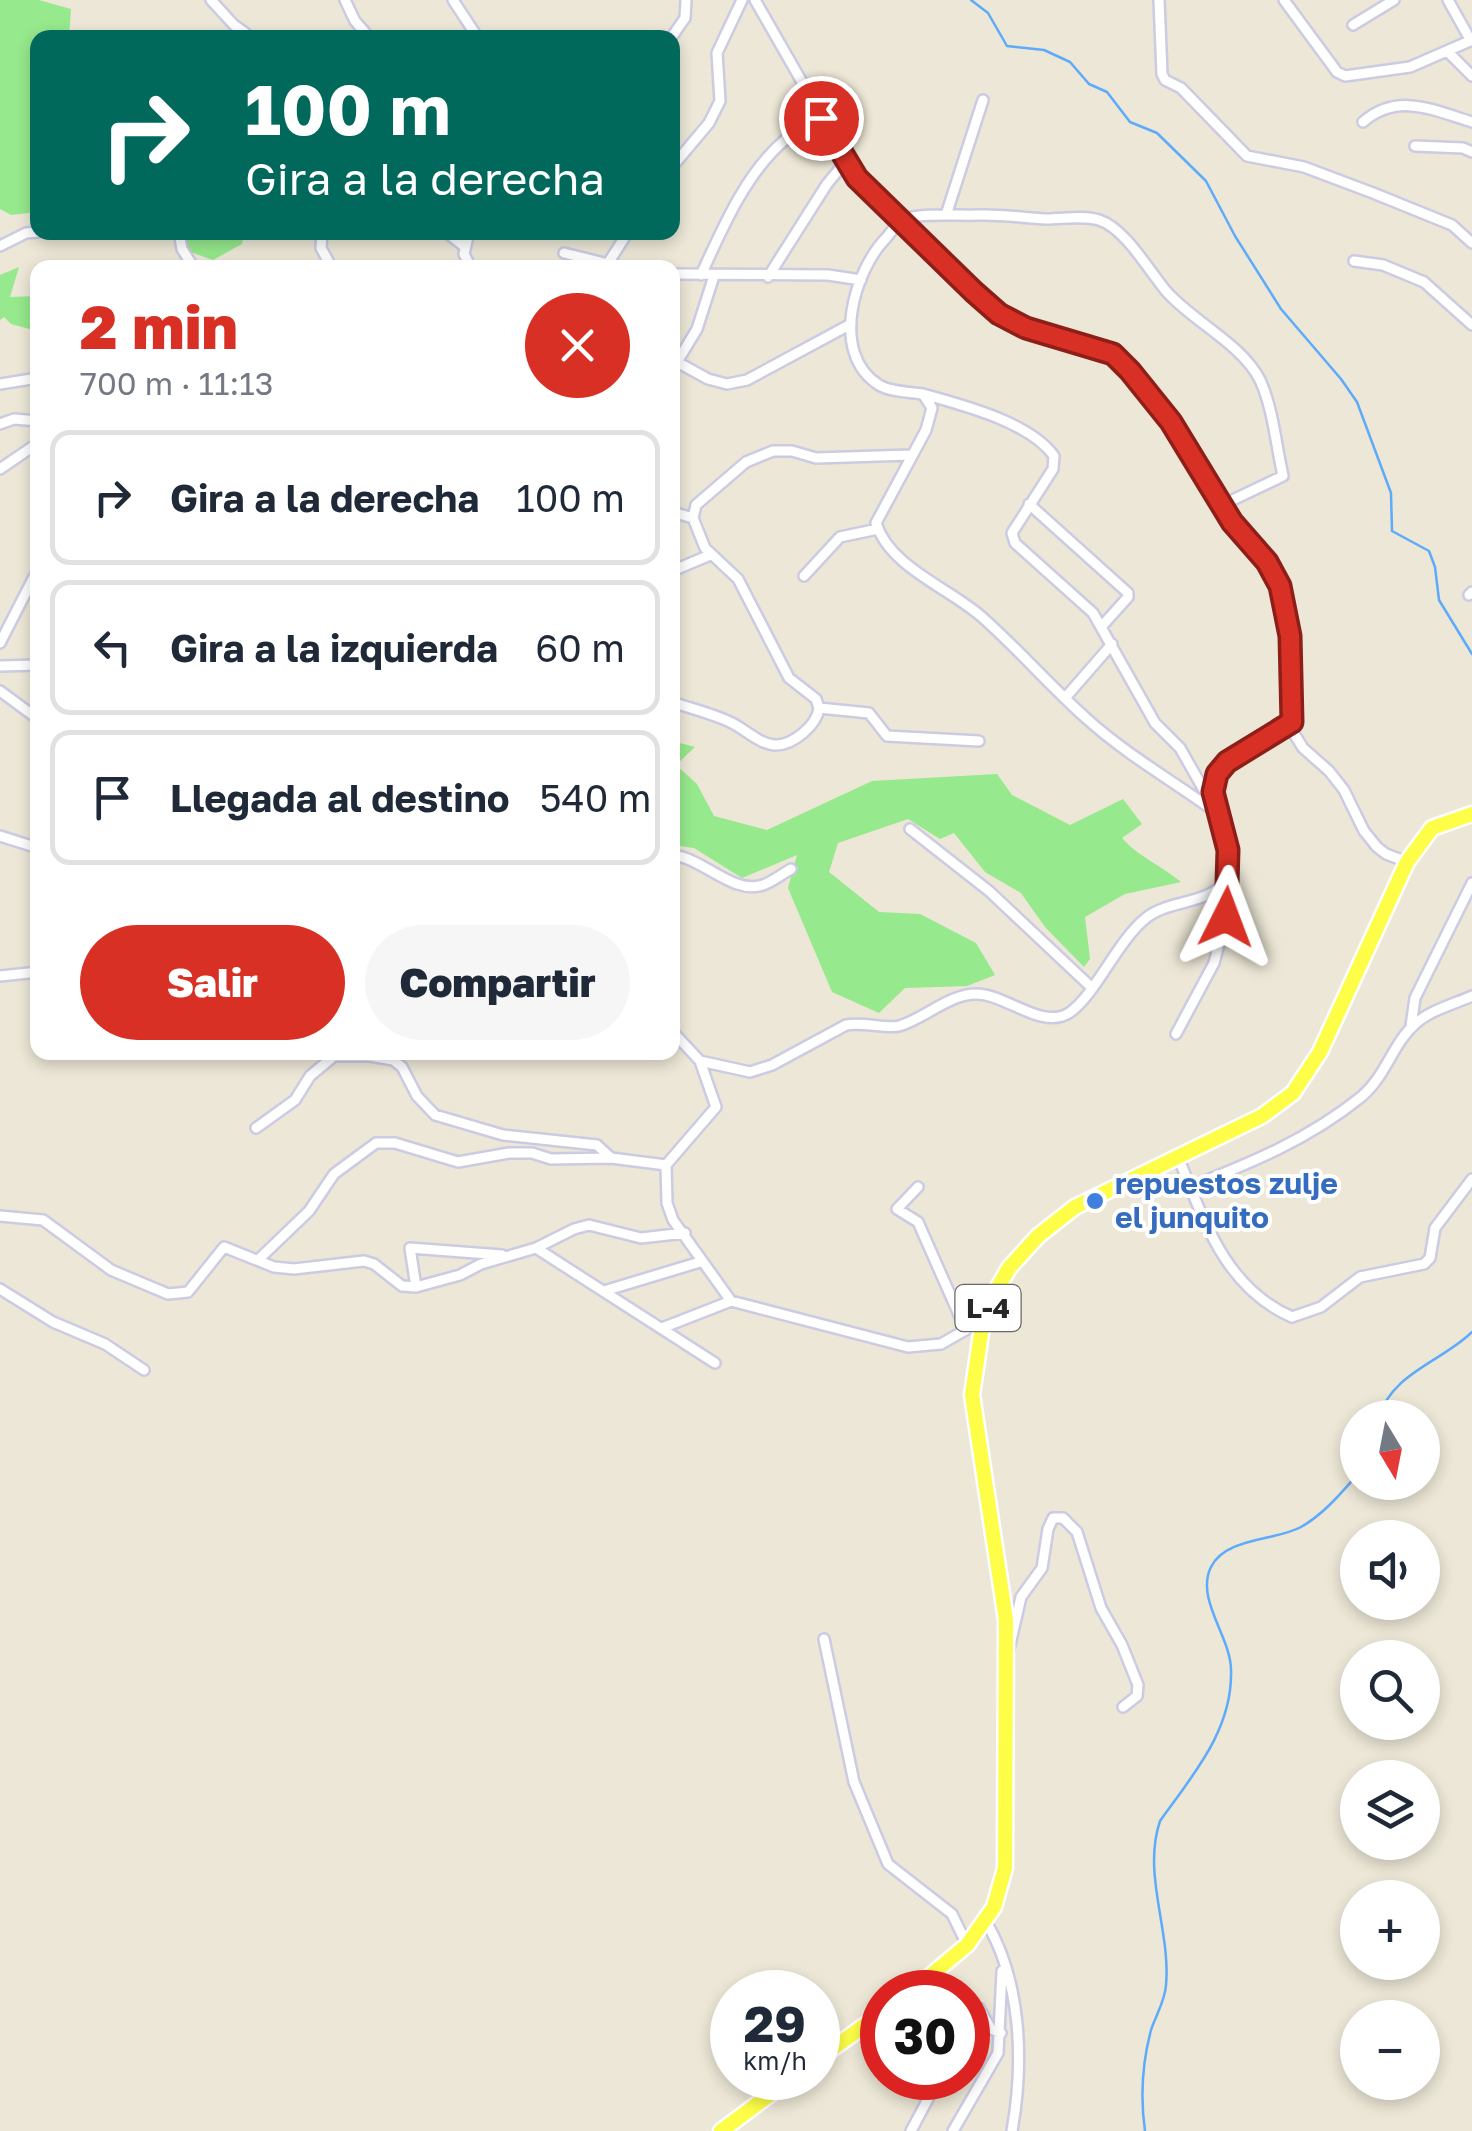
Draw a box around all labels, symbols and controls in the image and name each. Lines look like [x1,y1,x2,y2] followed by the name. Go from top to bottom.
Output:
[245,66,451,150] text: 100 m
[80,70,210,200] icon: right
[779,76,864,161] pin
[794,91,849,146] icon: arrive
[245,151,605,205] text: Gira a la derecha
[80,290,238,362] text: 2 min
[525,293,630,398] button: close
[80,364,273,402] text: 700 m · 11:13
[85,470,140,525] icon: right
[170,475,479,520] text: Gira a la derecha
[516,475,625,520] text: 100 m
[85,620,140,675] icon: left
[170,625,498,670] text: Gira a la izquierda
[535,625,625,670] text: 60 m
[85,770,140,825] icon: arrive
[170,775,510,820] text: Llegada al destino
[540,775,651,820] text: 540 m
[1174,865,1278,969] position arrow
[80,925,345,1040] button: Salir
[365,925,630,1040] button: Compartir
[1115,1165,1338,1235] place label: repuestos zulje el junquito
[1084,1190,1106,1212] marker: repuestos zulje el junquito
[956,1285,1020,1331] road number: L-4
[1340,1400,1440,1500] north arrow
[1340,1400,1440,2100] map controls
[1340,1520,1440,1620] button: sound
[1340,1640,1440,1740] button: search
[1340,1760,1440,1860] button: layers
[1340,1880,1440,1980] button: +
[860,1970,990,2100] speed limit sign: 30
[744,1993,806,2053] text: 29
[1340,2000,1440,2100] button: −
[743,2045,807,2076] text: km/h

